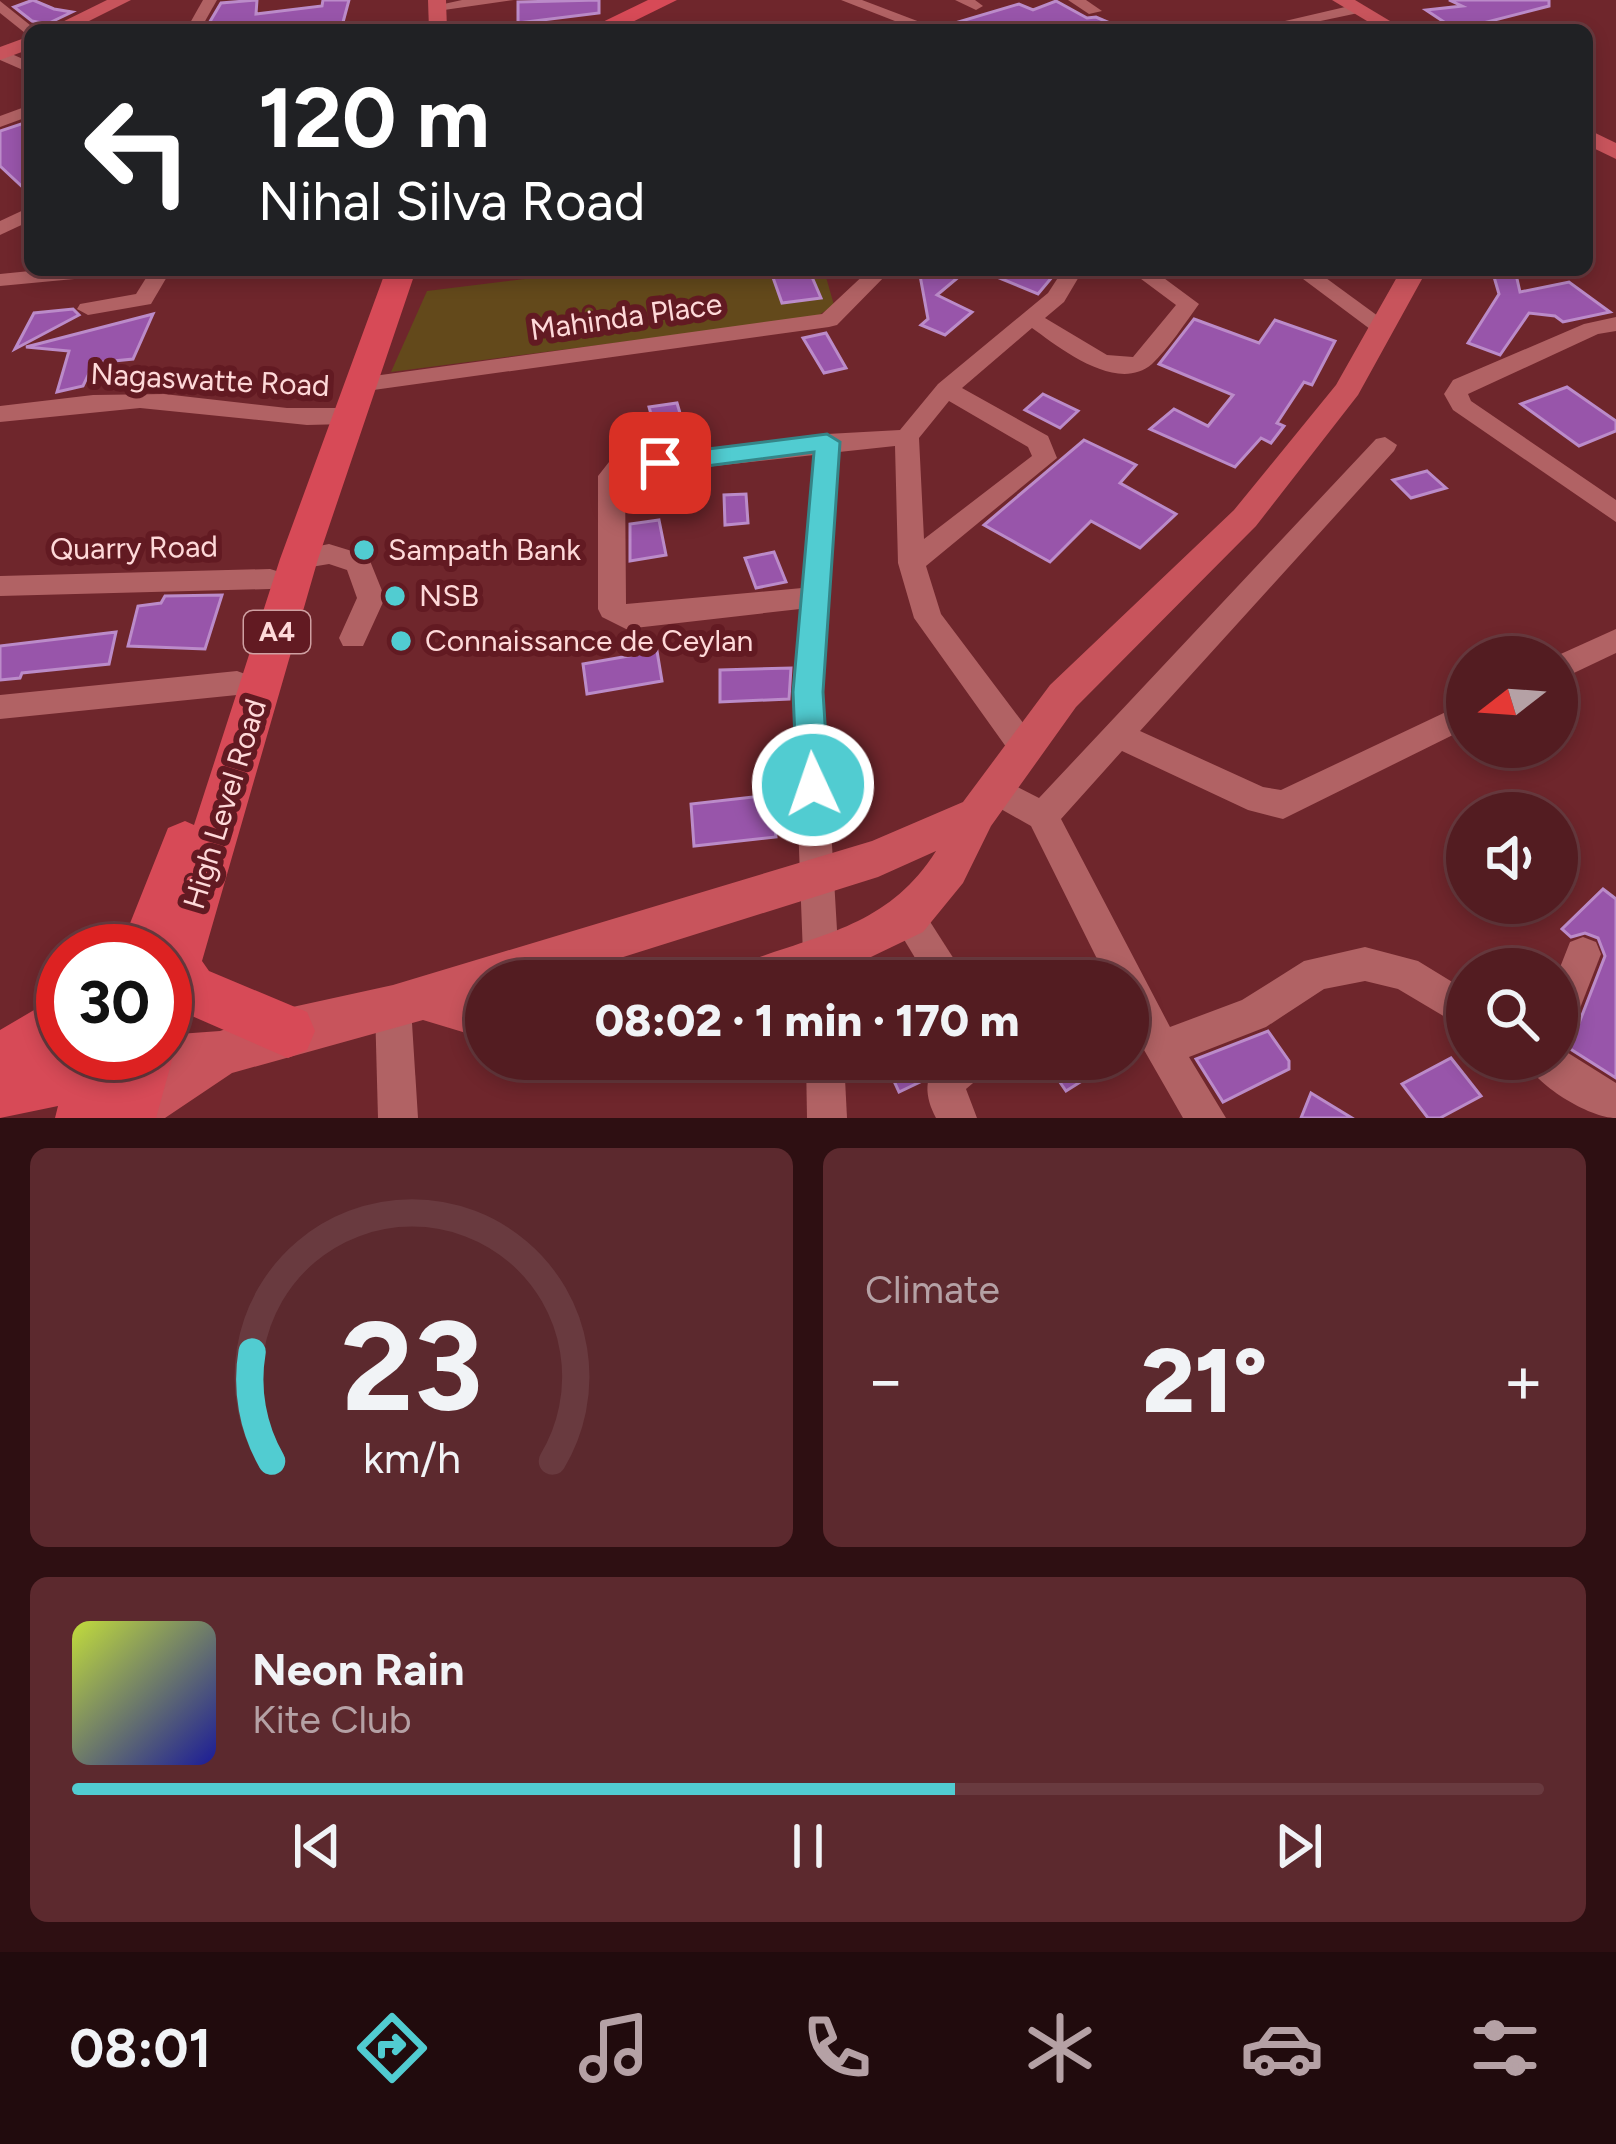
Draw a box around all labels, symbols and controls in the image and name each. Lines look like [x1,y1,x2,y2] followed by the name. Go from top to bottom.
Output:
[258,67,490,168] text: 120 m
[60,72,216,228] icon: left
[258,169,645,234] text: Nihal Silva Road
[528,285,724,348] street label: Mahinda Place
[90,355,331,404] street label: Nagaswatte Road
[609,412,711,514] pin
[627,430,693,496] icon: arrive
[50,528,218,567] street label: Quarry Road
[388,531,581,568] place label: Sampath Bank
[351,537,377,563] marker: Sampath Bank
[419,577,479,614] place label: NSB
[382,583,408,609] marker: NSB
[244,611,310,653] road number: A4
[425,622,753,659] place label: Connaissance de Ceylan
[388,628,414,654] marker: Connaissance de Ceylan
[1446,636,1578,768] north arrow
[1446,636,1578,1080] map controls
[175,694,274,913] street label: High Level Road
[750,722,876,848] position arrow
[1446,792,1578,924] button: sound
[36,924,192,1080] speed limit sign: 30
[1446,948,1578,1080] button: search
[595,993,1019,1047] text: 08:02 · 1 min · 170 m
[865,1266,1000,1313] text: Climate
[341,1291,482,1441] text: 23
[1142,1326,1267,1435] text: 21°
[865,1340,906,1420] text: −
[1503,1340,1544,1420] text: +
[363,1431,460,1483] text: km/h
[252,1642,465,1696] text: Neon Rain
[252,1696,412,1743] text: Kite Club
[284,1813,350,1879] icon: previous
[775,1813,841,1879] icon: pause
[1266,1813,1332,1879] icon: next
[350,2006,434,2090] icon: directions
[572,2006,656,2090] icon: music
[795,2006,879,2090] icon: phone
[1018,2006,1102,2090] icon: climate
[1240,2006,1324,2090] icon: car
[1463,2006,1547,2090] icon: filters
[69,2016,211,2081] text: 08:01

